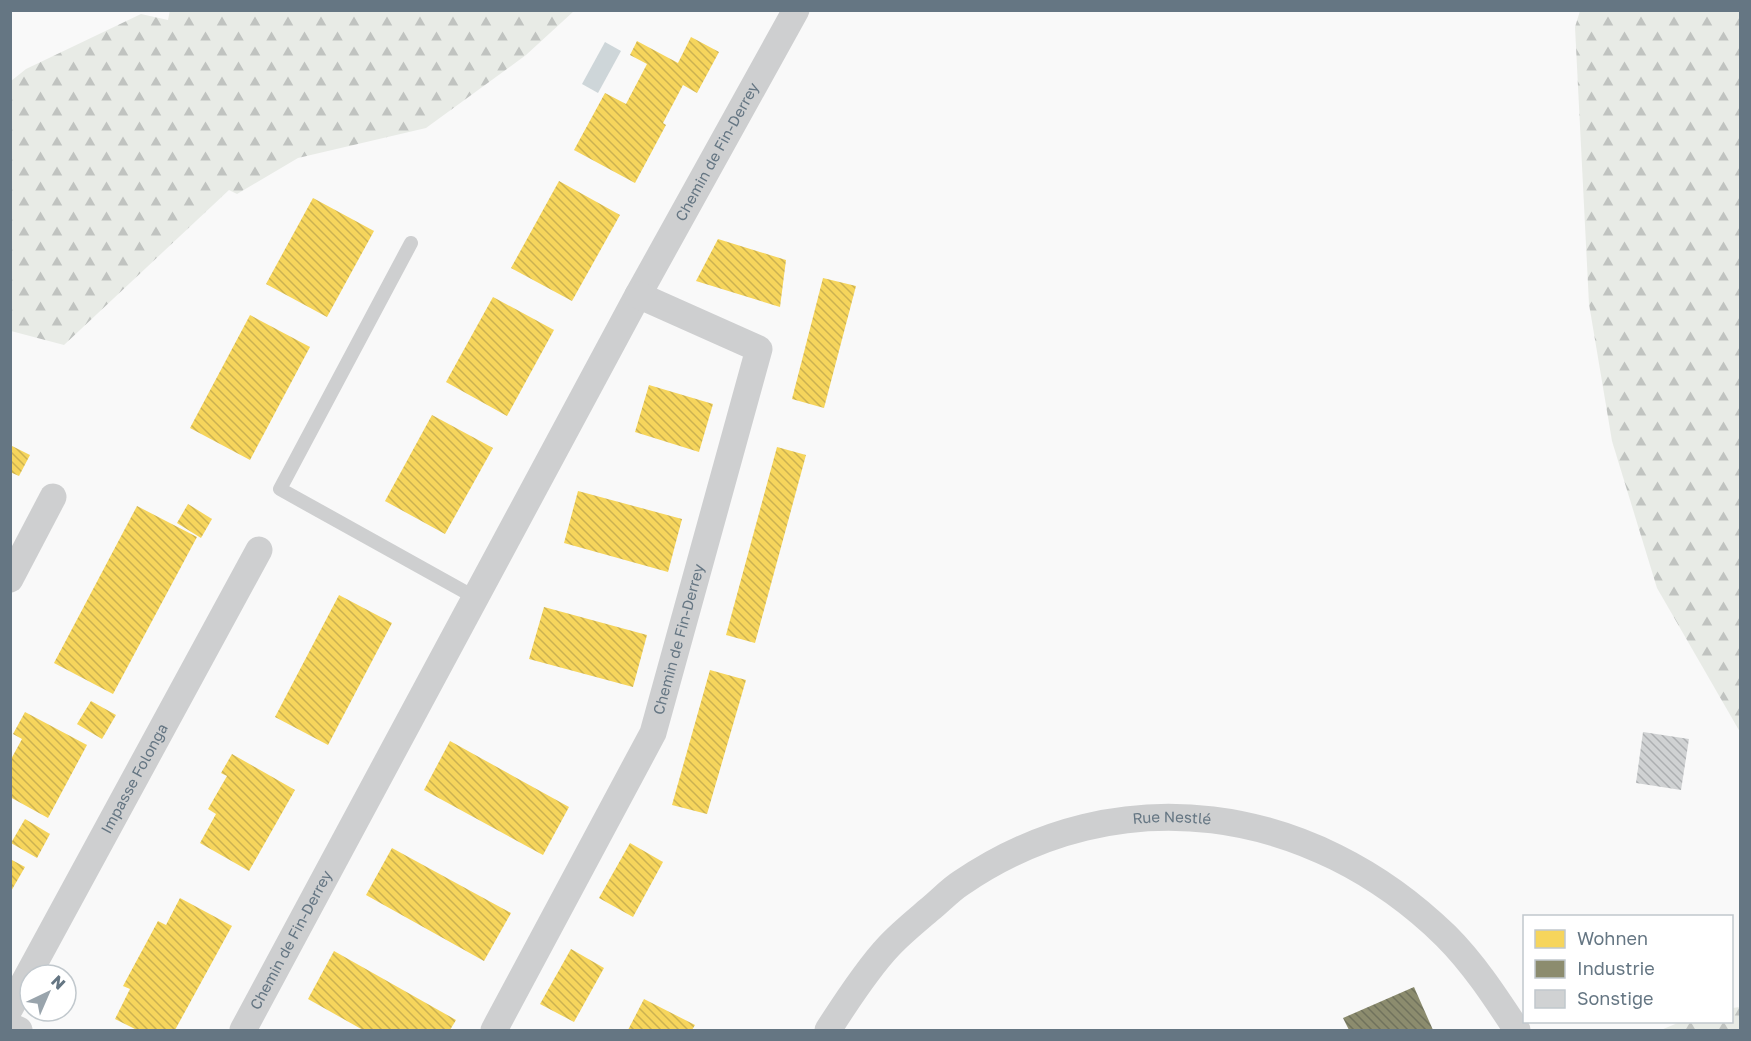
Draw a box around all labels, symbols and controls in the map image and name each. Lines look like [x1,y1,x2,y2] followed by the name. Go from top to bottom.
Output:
[671,78,762,224] street label: Chemin de Fin-Derrey
[648,561,707,717] street label: Chemin de Fin-Derrey
[97,720,171,836] street label: Impasse Folonga
[1132,807,1213,828] street label: Rue Nestlé
[246,866,335,1012] street label: Chemin de Fin-Derrey
[1523,915,1733,1023] legend
[1577,927,1648,949] text: Wohnen
[1577,957,1655,979] text: Industrie
[18,963,78,1023] north arrow
[47,971,70,994] text: N
[1577,987,1653,1009] text: Sonstige

